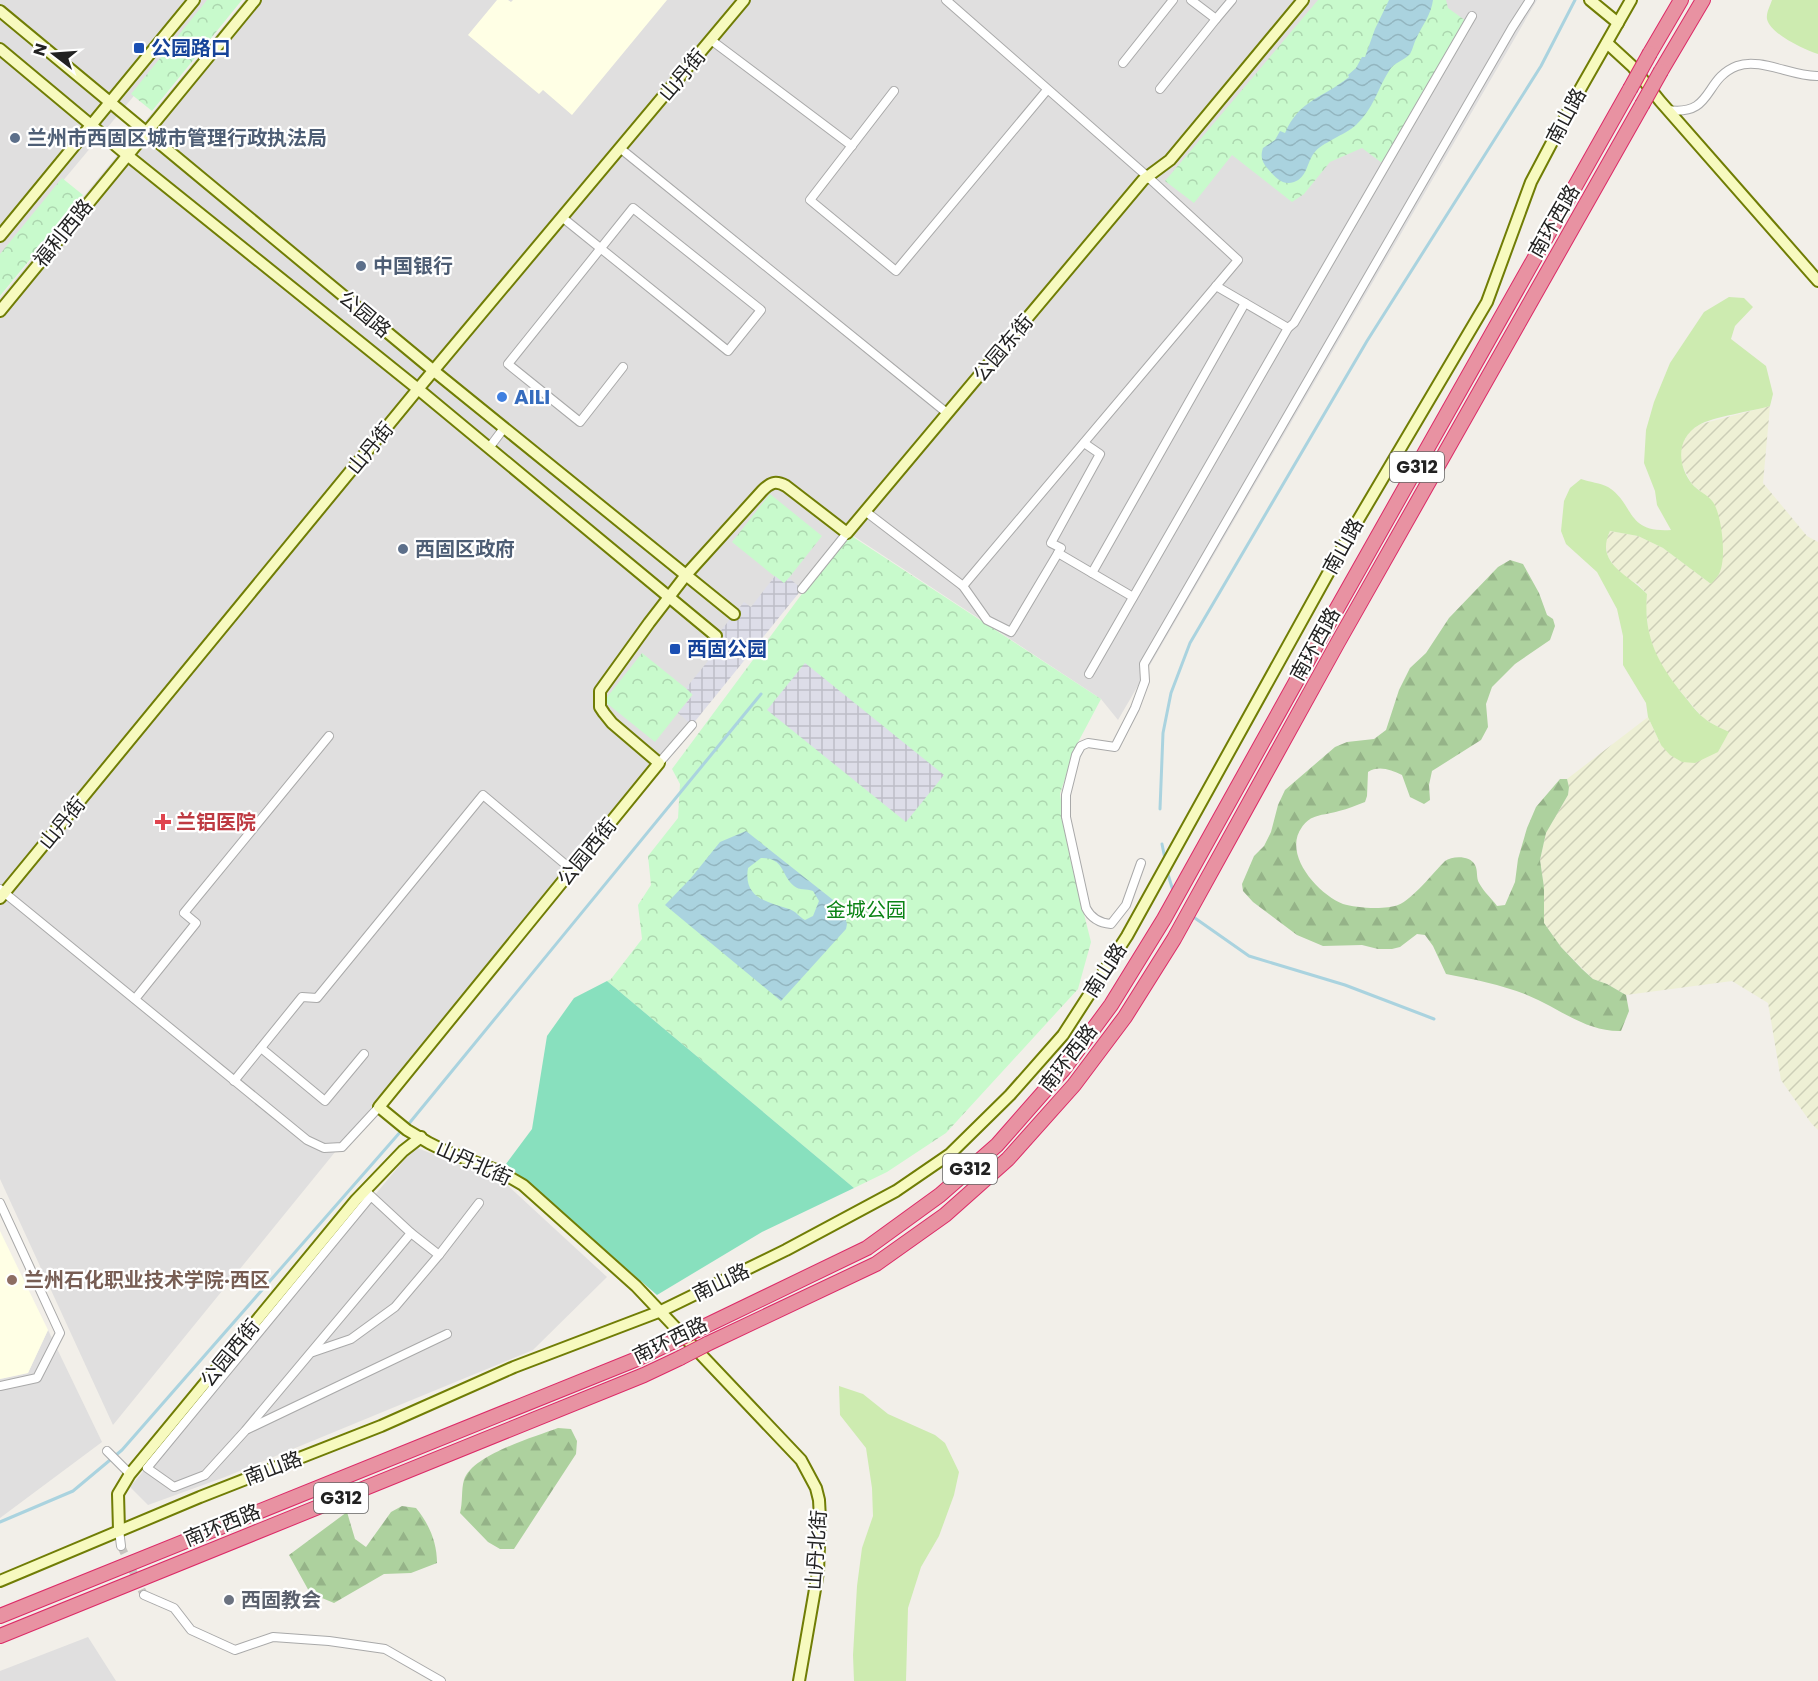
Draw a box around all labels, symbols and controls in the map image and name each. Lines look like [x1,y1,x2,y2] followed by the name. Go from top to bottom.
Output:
[24,24,84,84] north arrow
[151,34,231,62] place label: 公园路口
[27,41,53,59] text: N
[132,41,146,55] marker: 公园路口
[652,43,712,107] street label: 山丹街
[1540,83,1592,149] street label: 南山路
[27,124,327,152] place label: 兰州市西固区城市管理行政执法局
[8,131,22,145] marker: 兰州市西固区城市管理行政执法局
[1522,179,1586,263] street label: 南环西路
[27,193,99,273] street label: 福利西路
[373,252,453,280] place label: 中国银行
[354,259,368,273] marker: 中国银行
[333,284,397,344] street label: 公园路
[967,308,1039,388] street label: 公园东街
[514,383,550,411] place label: AILI
[495,390,509,404] marker: AILI
[340,416,400,480] street label: 山丹街
[1390,452,1444,482] road number: G312
[1316,513,1370,579] street label: 南山路
[415,535,515,563] place label: 西固区政府
[396,542,410,556] marker: 西固区政府
[1283,602,1347,686] street label: 南环西路
[687,635,767,663] place label: 西固公园
[668,642,682,656] marker: 西固公园
[32,791,92,855] street label: 山丹街
[176,808,256,836] place label: 兰铝医院
[551,812,623,892] street label: 公园西街
[154,813,172,831] marker: 兰铝医院
[826,896,906,924] park label: 金城公园
[1077,937,1133,1003] street label: 南山路
[1032,1018,1104,1098] street label: 南环西路
[432,1134,516,1192] street label: 山丹北街
[943,1154,997,1184] road number: G312
[688,1256,754,1308] street label: 南山路
[24,1266,270,1294] place label: 兰州石化职业技术学院·西区
[5,1273,19,1287] marker: 兰州石化职业技术学院·西区
[628,1310,712,1370] street label: 南环西路
[194,1313,266,1393] street label: 公园西街
[240,1444,306,1492] street label: 南山路
[314,1483,368,1513] road number: G312
[180,1497,264,1553] street label: 南环西路
[799,1509,833,1591] street label: 山丹北街
[241,1586,321,1614] place label: 西固教会
[222,1593,236,1607] marker: 西固教会

